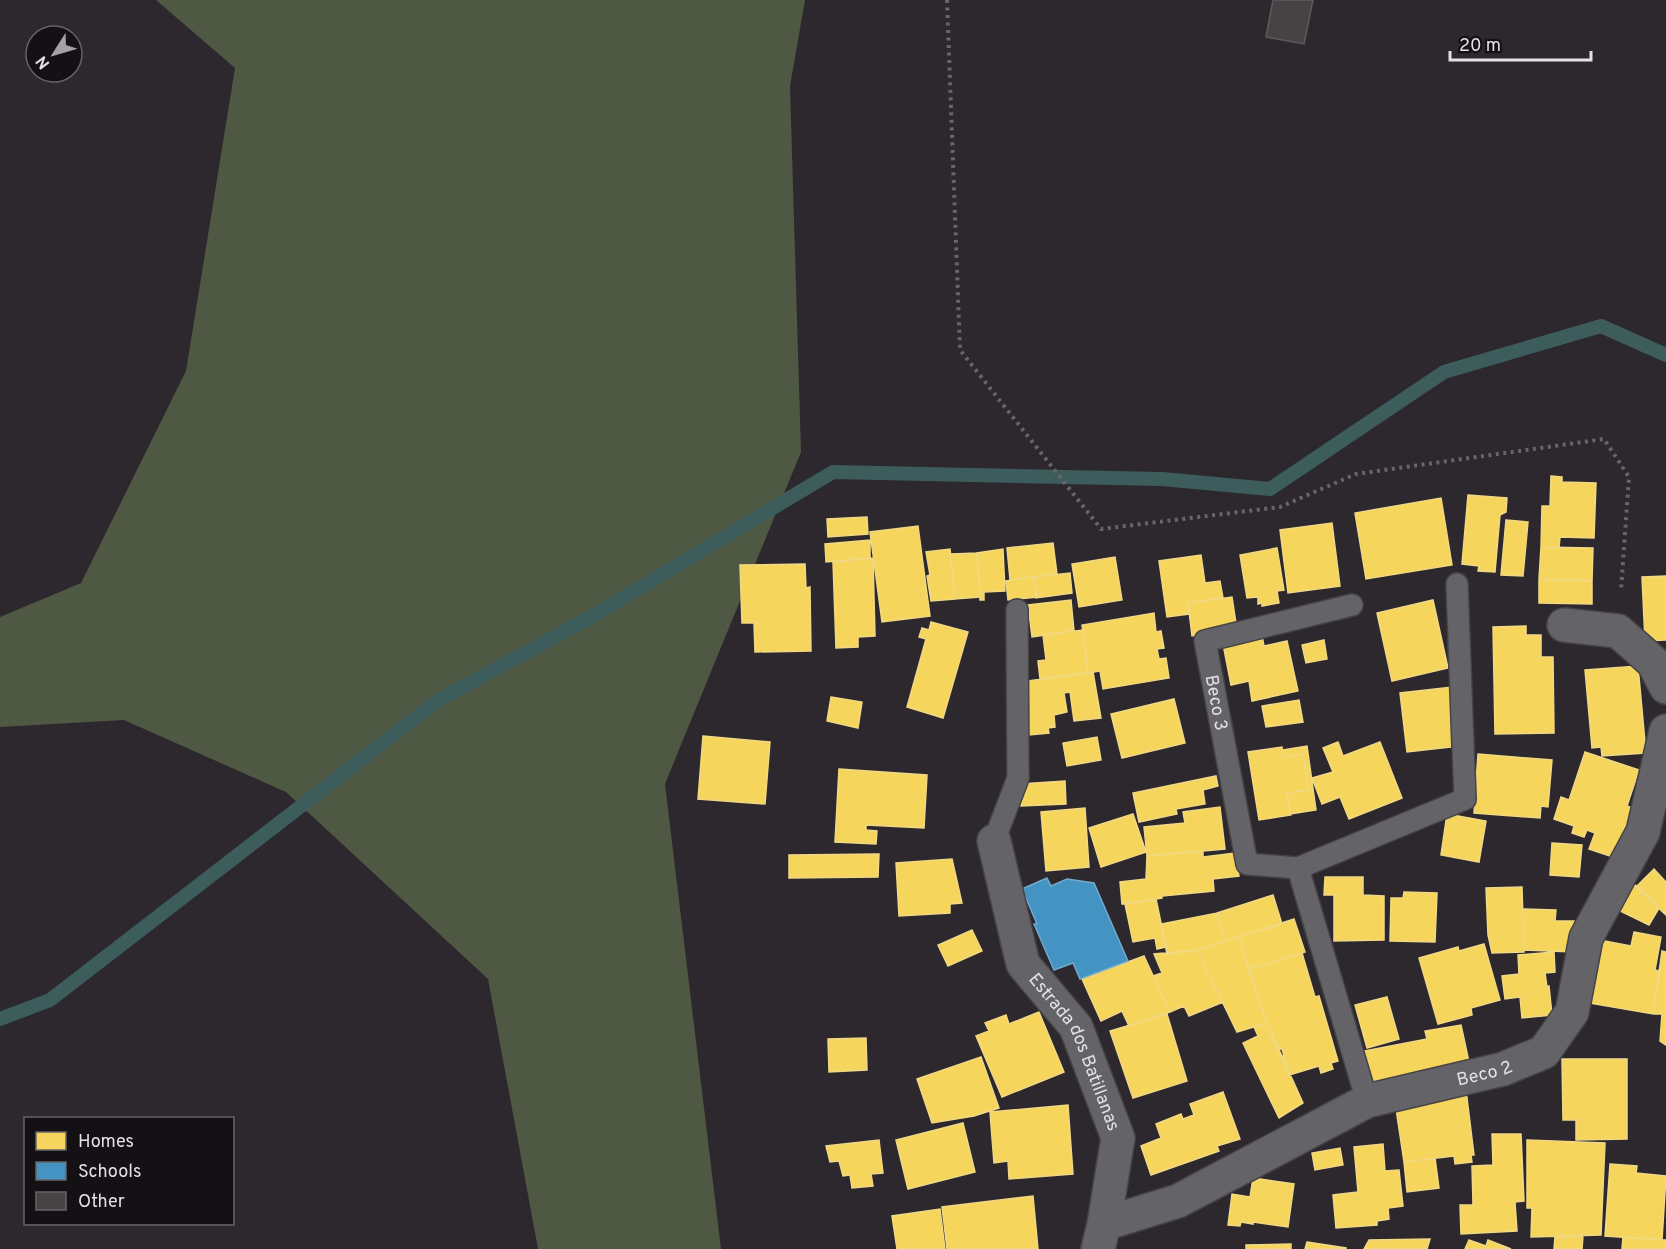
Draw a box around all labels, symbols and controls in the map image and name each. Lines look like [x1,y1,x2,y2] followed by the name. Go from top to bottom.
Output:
[24,24,84,84] north arrow
[1450,24,1591,62] scale bar
[1459,35,1501,58] text: 20 m
[32,51,55,72] text: N
[1199,673,1232,733] street label: Beco 3
[1023,969,1124,1134] street label: Estrada dos Batillanas
[1455,1056,1516,1092] street label: Beco 2
[24,1117,234,1225] legend
[78,1131,134,1154] text: Homes
[78,1161,141,1184] text: Schools
[78,1191,125,1214] text: Other

